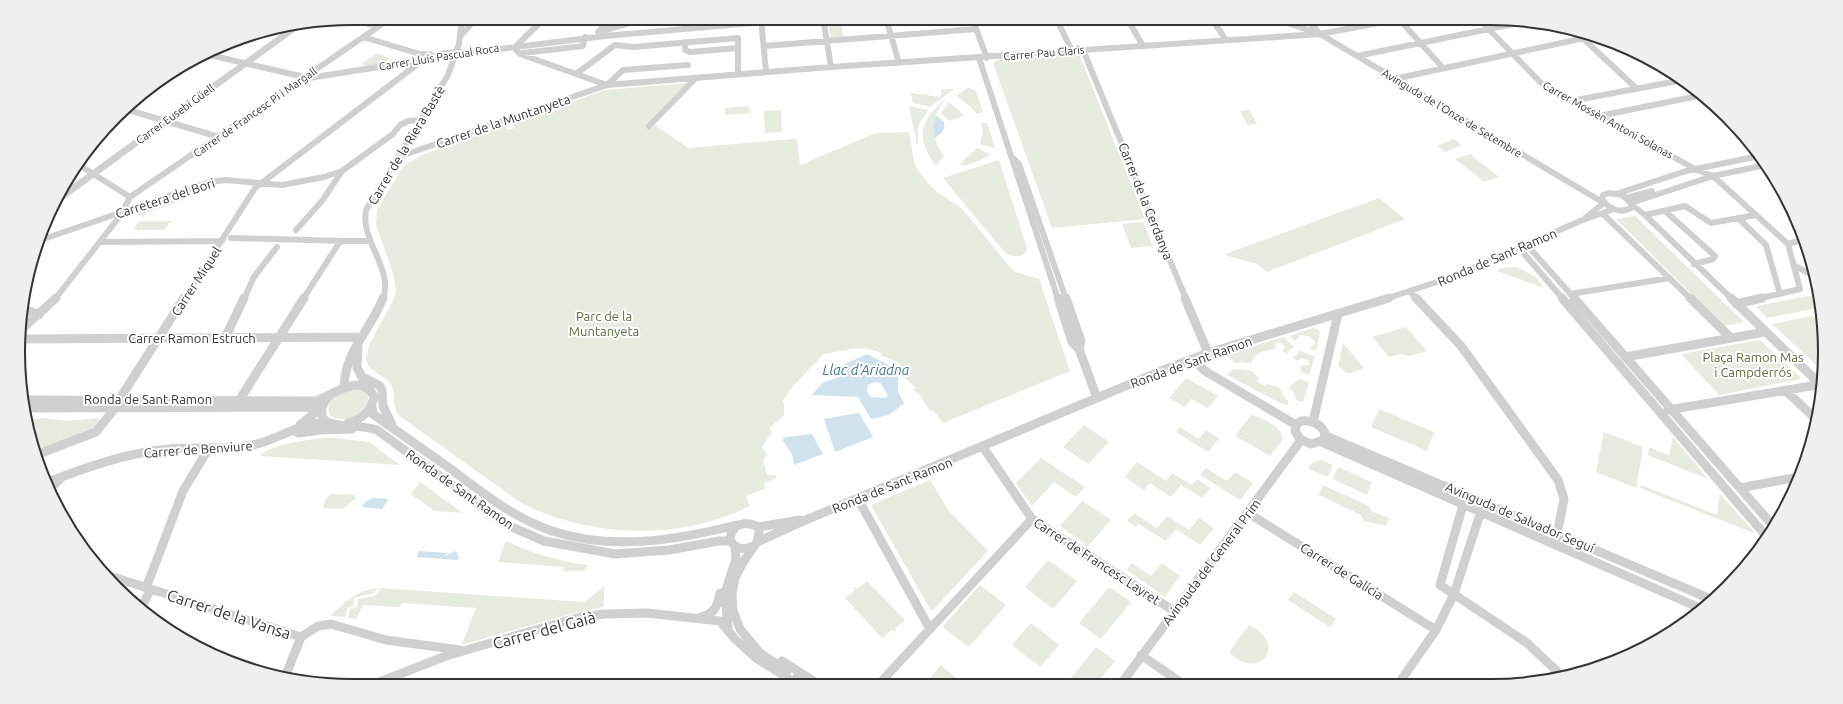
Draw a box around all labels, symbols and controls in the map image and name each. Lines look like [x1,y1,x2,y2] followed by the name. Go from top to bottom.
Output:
[378,42,500,72] street label: Carrer Lluís Pascual Roca
[1003,43,1085,63] street label: Carrer Pau Claris
[191,65,319,159] street label: Carrer de Francesc Pi i Margall
[1380,66,1524,160] street label: Avinguda de l'Onze de Setembre
[1541,79,1675,161] street label: Carrer Mossèn Antoni Solanas
[134,82,217,146] street label: Carrer Eusebi Güell
[365,83,447,207] street label: Carrer de la Riera Bastè
[434,91,572,151] street label: Carrer de la Muntanyeta
[1116,140,1176,262] street label: Carrer de la Cerdanya
[114,175,216,221] street label: Carretera del Bori
[1435,226,1559,288] street label: Ronda de Sant Ramon
[168,243,224,318] street label: Carrer Miquel
[569,309,639,338] park label: Parc de la Muntanyeta
[128,331,256,345] street label: Carrer Ramon Estruch
[1128,334,1254,390] street label: Ronda de Sant Ramon
[1702,350,1804,379] park label: Plaça Ramon Mas i Campderrós
[823,362,910,378] water label: Llac d'Ariadna
[84,392,212,406] street label: Ronda de Sant Ramon
[143,438,253,460] street label: Carrer de Benviure
[403,447,517,531] street label: Ronda de Sant Ramon
[830,455,954,515] street label: Ronda de Sant Ramon
[1444,479,1597,555] street label: Avinguda de Salvador Seguí
[1159,496,1263,628] street label: Avinguda del General Prim
[1031,515,1163,607] street label: Carrer de Francesc Layret
[1298,540,1386,602] street label: Carrer de Galícia
[165,585,293,643] street label: Carrer de la Vansa
[491,608,597,652] street label: Carrer del Gaià

